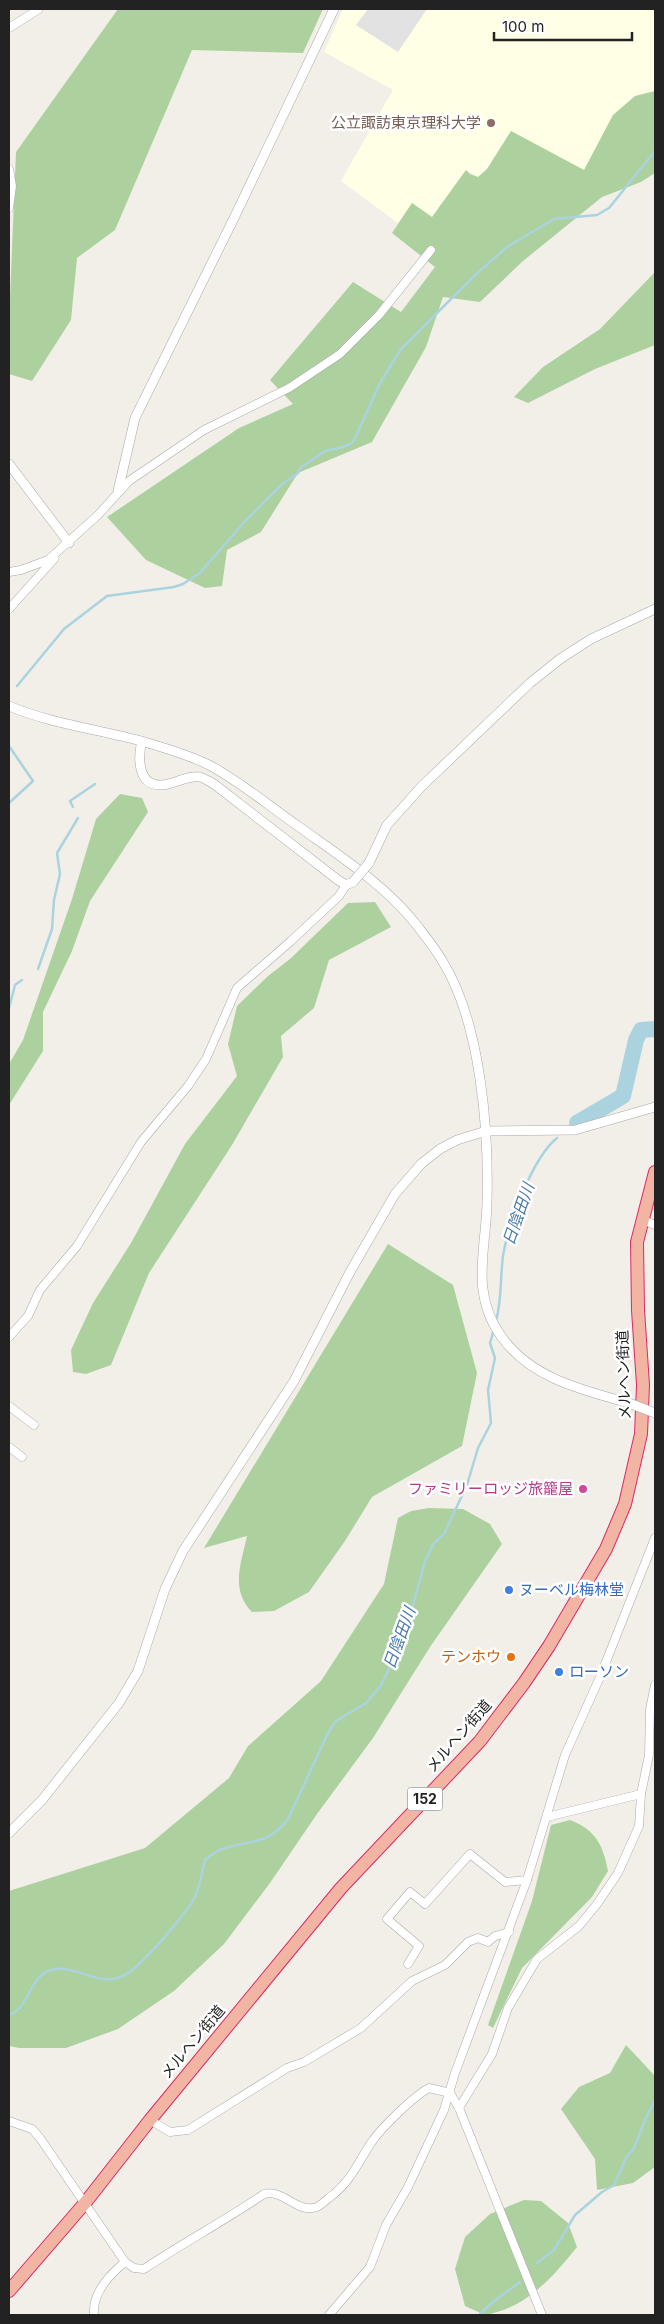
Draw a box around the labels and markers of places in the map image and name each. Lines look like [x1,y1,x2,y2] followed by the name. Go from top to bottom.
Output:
[331,113,481,132] place label: 公立諏訪東京理科大学
[485,117,497,129] marker: 公立諏訪東京理科大学
[408,1479,573,1498] place label: ファミリーロッジ旅籠屋
[577,1483,589,1495] marker: ファミリーロッジ旅籠屋
[519,1580,624,1599] place label: ヌーベル梅林堂
[503,1584,515,1596] marker: ヌーベル梅林堂
[441,1647,501,1666] place label: テンホウ
[505,1651,517,1663] marker: テンホウ
[569,1662,629,1681] place label: ローソン
[553,1666,565,1678] marker: ローソン

